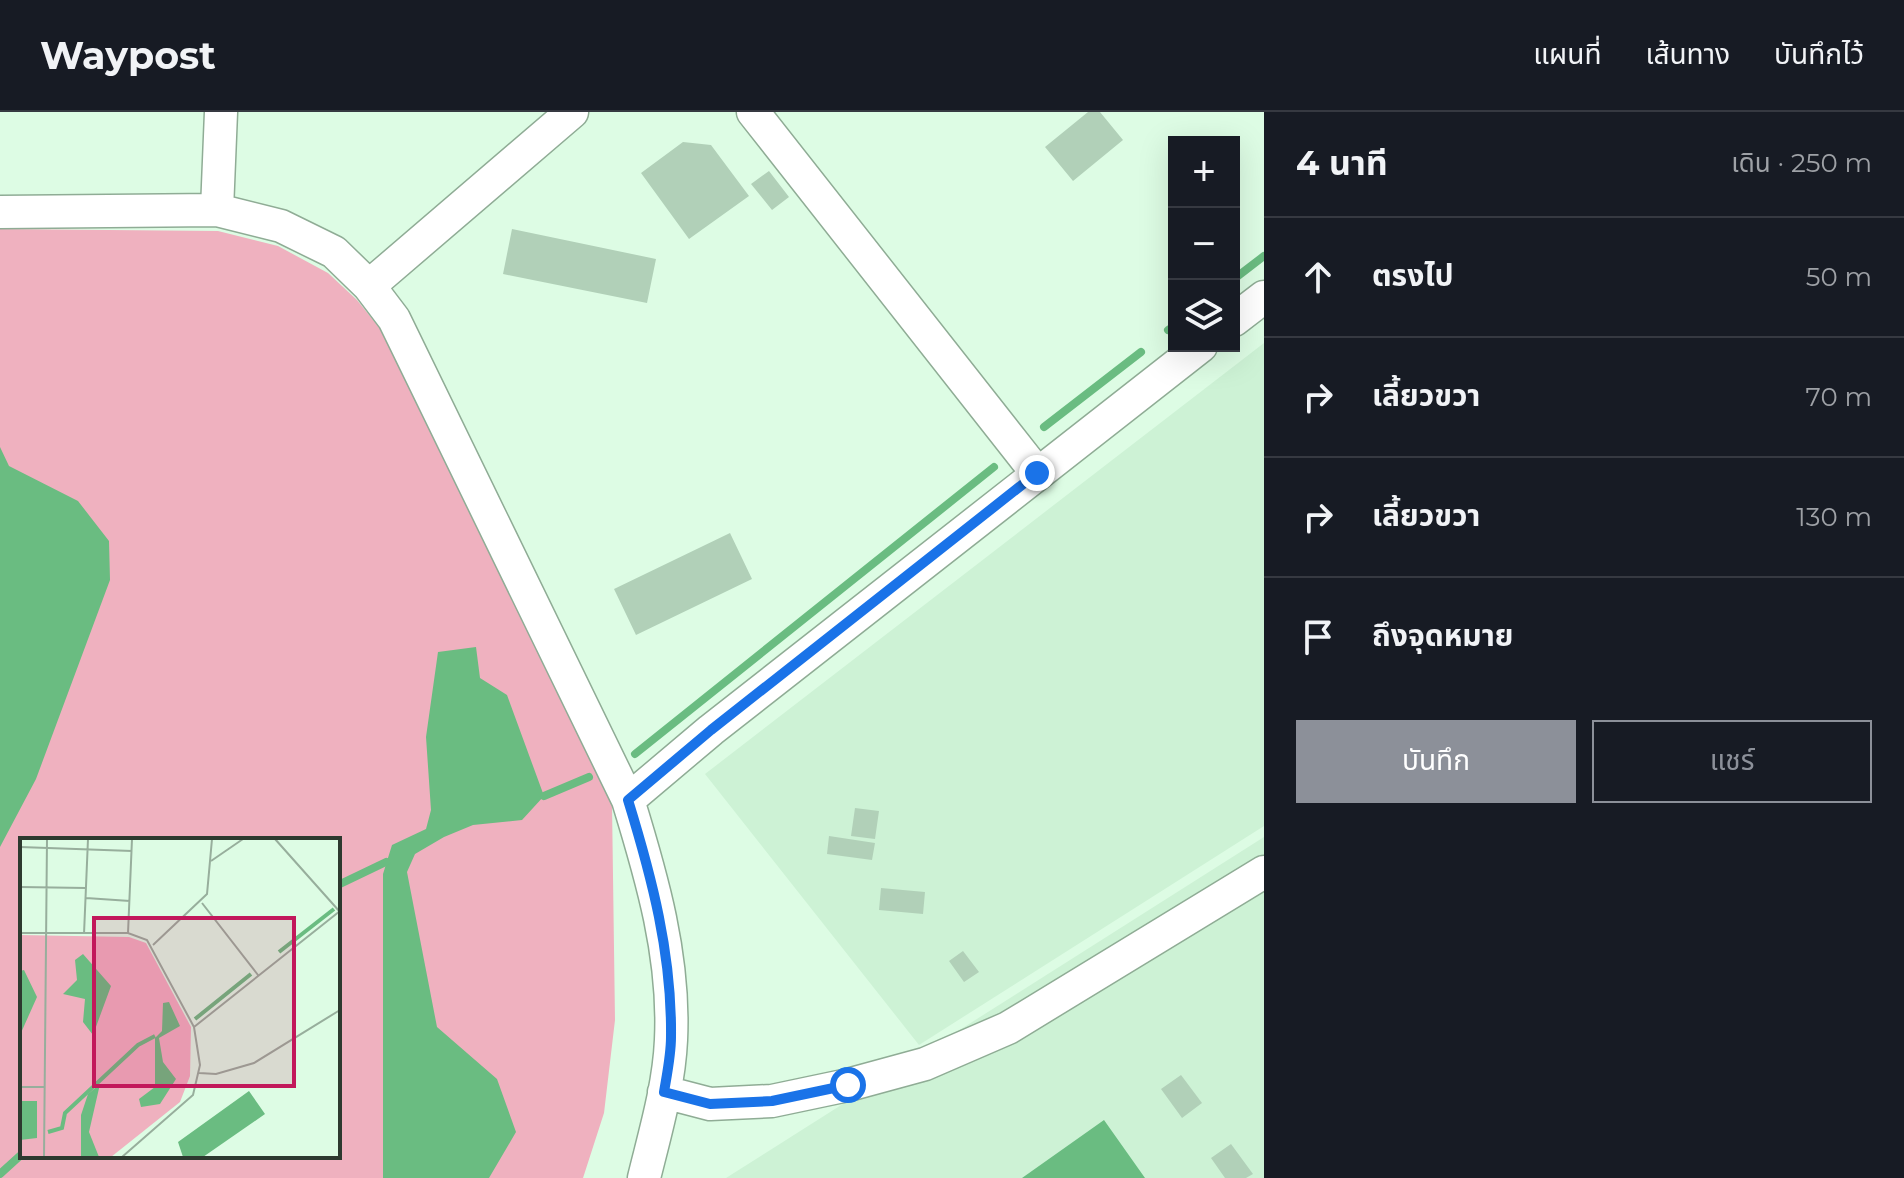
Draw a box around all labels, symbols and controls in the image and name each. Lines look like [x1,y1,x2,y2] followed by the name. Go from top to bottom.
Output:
[40,32,216,79] text: Waypost
[1533,37,1601,71] text: แผนที่
[1645,37,1730,71] text: เส้นทาง
[1774,37,1864,71] text: บันทึกไว้
[1168,136,1240,352] map controls
[1168,136,1240,208] button: +
[1296,142,1388,184] text: 4 นาที
[1731,147,1872,179] text: เดิน · 250 m
[1168,208,1240,280] button: −
[1296,255,1340,299] icon: ahead
[1372,257,1454,294] text: ตรงไป
[1806,261,1872,293] text: 50 m
[1168,280,1240,352] button: layers
[1296,375,1340,419] icon: right
[1372,377,1480,414] text: เลี้ยวขวา
[1806,381,1872,413] text: 70 m
[1019,455,1055,491] route end
[1296,495,1340,539] icon: right
[1372,497,1480,534] text: เลี้ยวขวา
[1796,501,1872,533] text: 130 m
[1296,615,1340,659] icon: arrive
[1372,617,1513,654] text: ถึงจุดหมาย
[1296,720,1576,803] button: บันทึก
[1592,720,1872,803] button: แชร์
[20,838,340,1158] inset map
[830,1067,866,1103] route start

